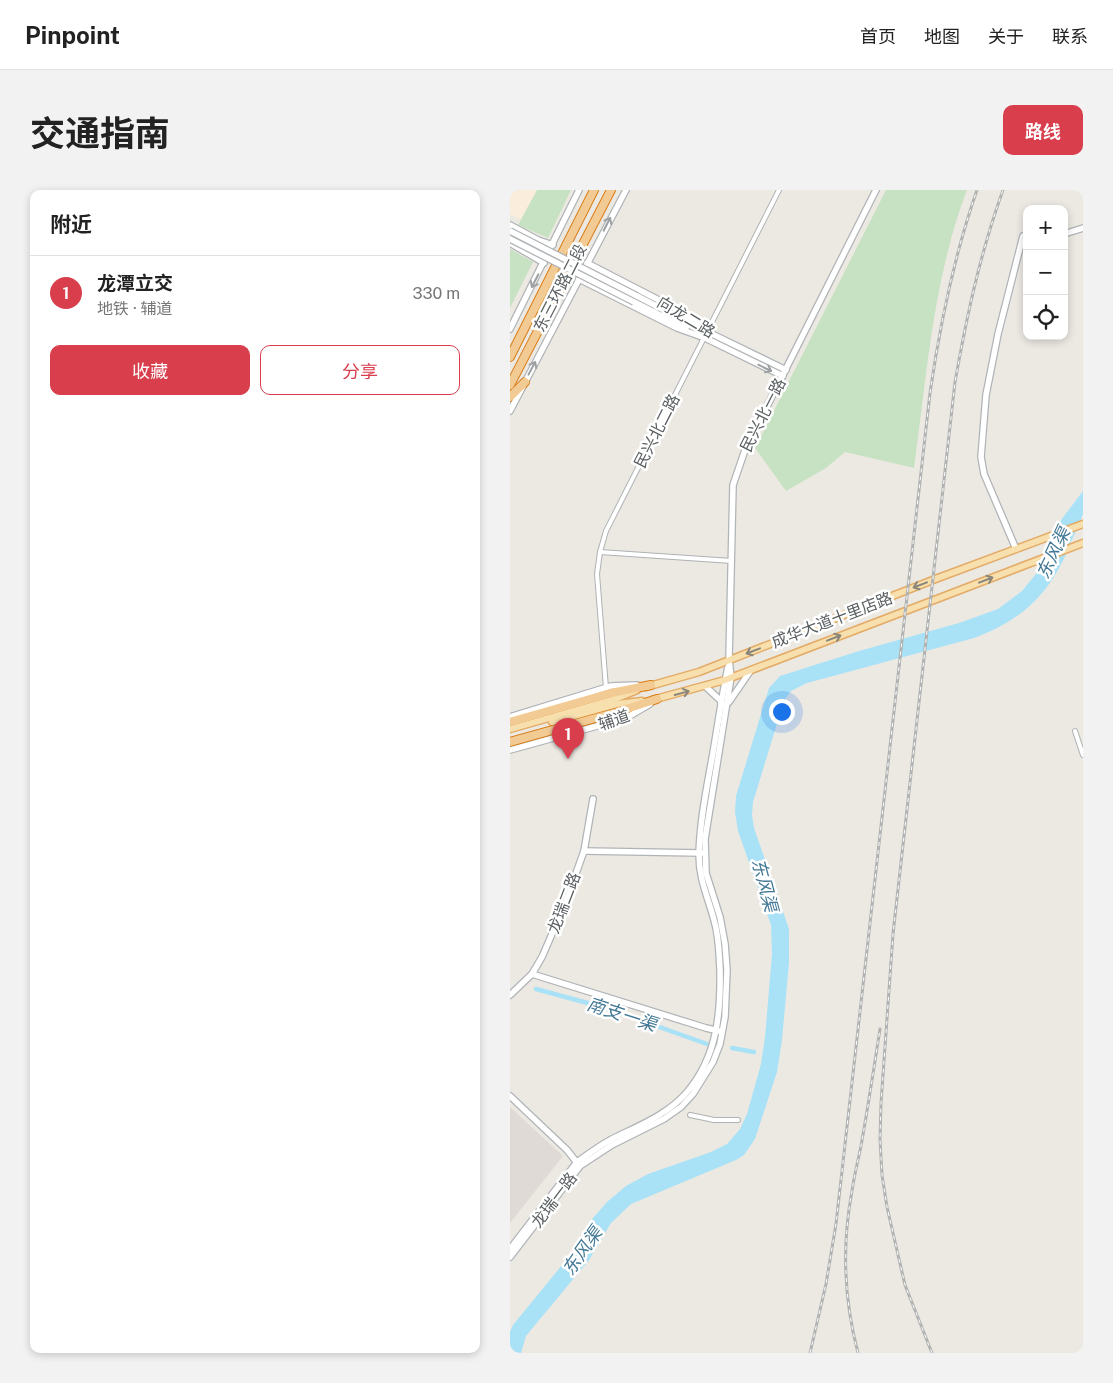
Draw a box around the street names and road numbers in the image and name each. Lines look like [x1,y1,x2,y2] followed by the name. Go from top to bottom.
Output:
[530,241,590,335] street label: 东三环路二段
[654,292,718,342] street label: 向龙二路
[736,375,790,455] street label: 民兴北一路
[630,391,684,471] street label: 民兴北二路
[769,588,895,652] street label: 成华大道十里店路
[596,706,632,734] street label: 辅道
[544,870,584,936] street label: 龙瑞二路
[527,1169,581,1231] street label: 龙瑞一路

